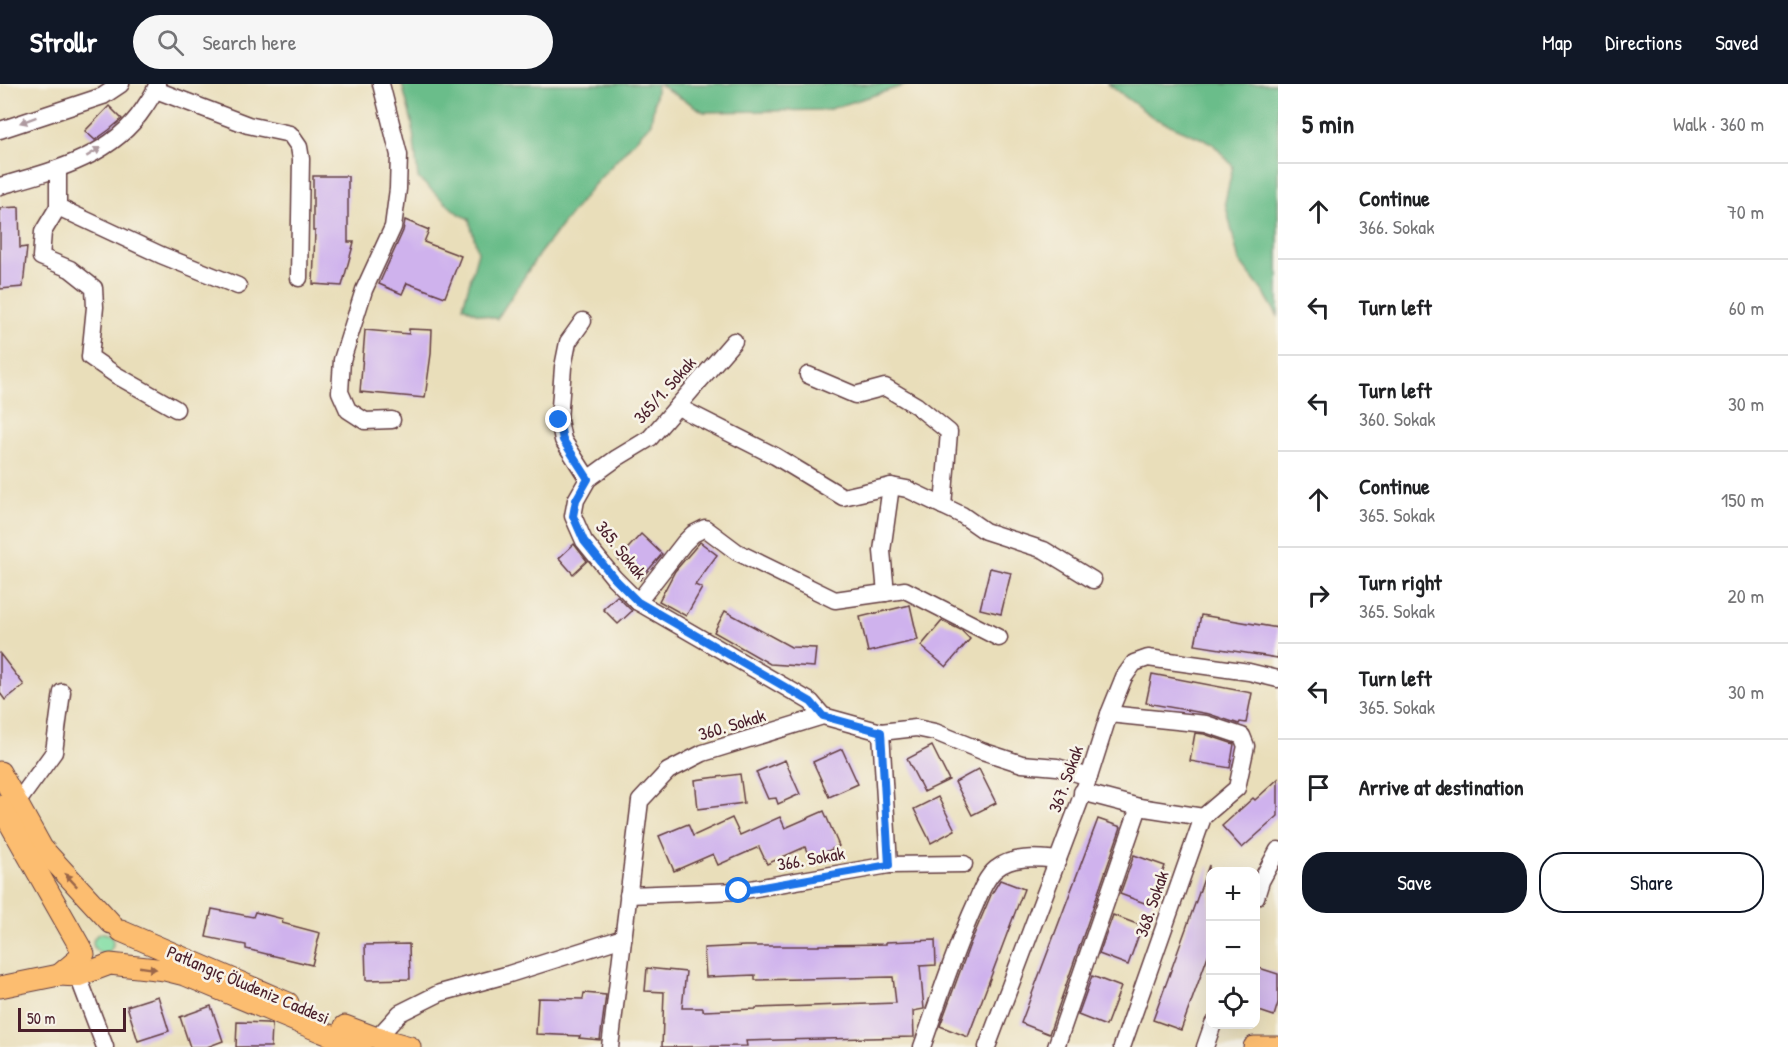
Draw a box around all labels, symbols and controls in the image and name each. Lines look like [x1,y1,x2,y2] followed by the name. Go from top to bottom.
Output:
[133,15,553,69] search box
[30,23,97,61] text: Strollr
[154,26,187,59] icon: search
[202,27,296,57] text: Search here
[1542,28,1572,57] text: Map
[1605,28,1682,57] text: Directions
[1715,28,1758,57] text: Saved
[1302,106,1354,141] text: 5 min
[1673,110,1764,137] text: Walk · 360 m
[19,116,37,126] one-way arrow
[86,147,102,158] one-way arrow
[1359,183,1430,213] text: Continue
[1302,195,1335,228] icon: ahead
[1727,198,1764,225] text: 70 m
[1359,213,1434,240] text: 366. Sokak
[1302,291,1335,324] icon: left
[1359,292,1432,322] text: Turn left
[1729,294,1764,321] text: 60 m
[628,350,702,429] street label: 365/1. Sokak
[1359,375,1432,405] text: Turn left
[1302,387,1335,420] icon: left
[1728,390,1764,417] text: 30 m
[1359,405,1435,432] text: 360. Sokak
[545,406,571,432] route end
[1359,471,1430,501] text: Continue
[1302,483,1335,516] icon: ahead
[1721,486,1764,513] text: 150 m
[1359,501,1435,528] text: 365. Sokak
[590,515,653,585] street label: 365. Sokak
[1359,567,1442,597] text: Turn right
[1302,579,1335,612] icon: right
[1727,582,1764,609] text: 20 m
[1359,597,1435,624] text: 365. Sokak
[1359,663,1432,693] text: Turn left
[1302,675,1335,708] icon: left
[1728,678,1764,705] text: 30 m
[1359,693,1435,720] text: 365. Sokak
[695,702,769,747] street label: 360. Sokak
[1042,741,1089,816] street label: 367. Sokak
[1302,771,1335,804] icon: arrive
[1359,772,1524,802] text: Arrive at destination
[775,840,847,877] street label: 366. Sokak
[1302,852,1527,913] button: Save
[1539,852,1764,913] button: Share
[1129,867,1175,940] street label: 368. Sokak
[1206,867,1260,1029] map controls
[1206,867,1260,921] button: +
[64,873,78,888] one-way arrow
[725,877,751,903] route start
[1206,921,1260,975] button: −
[163,939,333,1030] street label: Patlangıç Öludeniz Caddesi
[139,963,158,972] one-way arrow
[1206,975,1260,1029] button: locate
[18,1005,126,1032] scale bar
[27,1007,56,1029] text: 50 m

